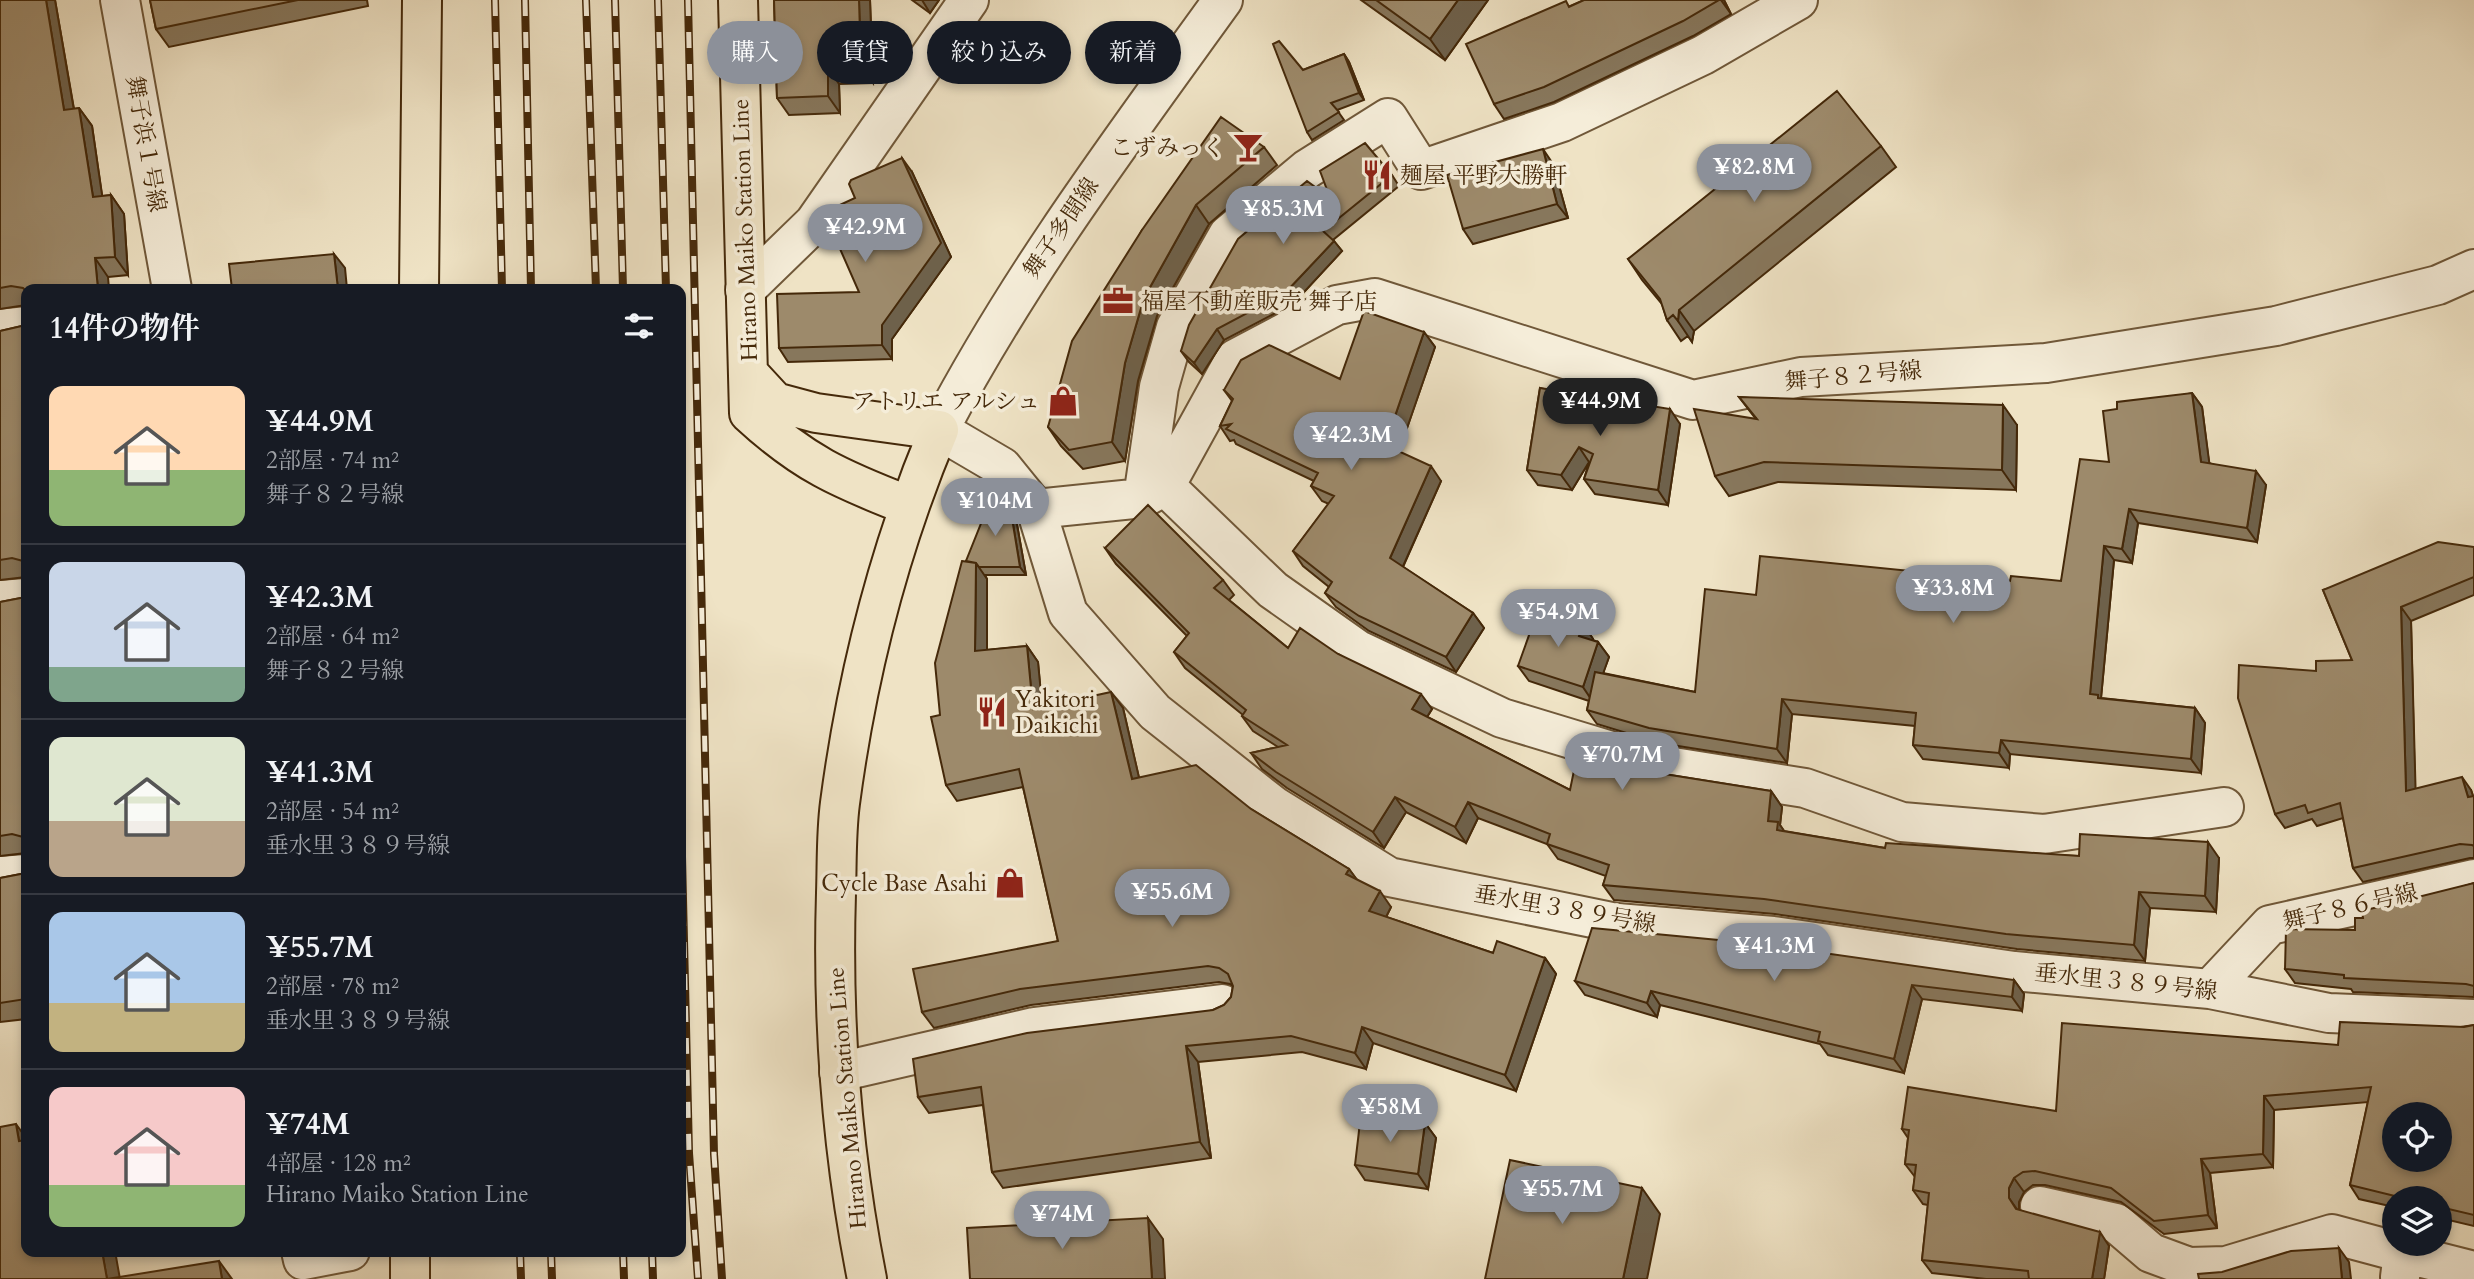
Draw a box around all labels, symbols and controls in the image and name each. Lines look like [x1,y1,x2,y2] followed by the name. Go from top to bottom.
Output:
[707,21,803,84] chip: 購入
[817,21,913,84] chip: 賃貸
[927,21,1071,84] chip: 絞り込み
[1085,21,1181,84] chip: 新着
[119,73,173,215] street label: 舞子浜１号線
[725,98,765,362] street label: Hirano Maiko Station Line
[1231,130,1265,164] bar icon: こずみっく
[1110,132,1225,163] place label: こずみっく
[1697,144,1811,204] pin: ¥82.8M
[1713,151,1795,182] text: ¥82.8M
[1360,158,1394,192] restaurant icon: 麺屋 平野大勝軒
[1400,160,1567,191] place label: 麺屋 平野大勝軒
[1016,172,1106,284] street label: 舞子多聞線
[1226,187,1340,246] pin: ¥85.3M
[1242,193,1324,224] text: ¥85.3M
[808,204,922,264] pin: ¥42.9M
[824,211,906,242] text: ¥42.9M
[1101,284,1135,318] office icon: 福屋不動産販売 舞子店
[1141,286,1377,317] place label: 福屋不動産販売 舞子店
[620,307,658,345] icon: filters
[49,308,200,349] text: 14件の物件
[1783,355,1923,397] street label: 舞子８２号線
[1543,378,1657,438] pin: ¥44.9M
[1046,384,1080,418] shop icon: アトリエ アルシュ
[1559,385,1641,416] text: ¥44.9M
[852,386,1040,417] place label: アトリエ アルシュ
[266,401,374,442] text: ¥44.9M
[1294,412,1408,472] pin: ¥42.3M
[105,414,189,498] icon: home
[1310,419,1392,450] text: ¥42.3M
[266,445,399,476] text: 2部屋 · 74 m²
[946,478,1044,538] pin: ¥104M
[266,479,404,510] text: 舞子８２号線
[957,485,1033,516] text: ¥104M
[1896,566,2010,625] pin: ¥33.8M
[1912,572,1994,603] text: ¥33.8M
[266,577,374,618] text: ¥42.3M
[105,590,189,674] icon: home
[1501,590,1615,649] pin: ¥54.9M
[1517,596,1599,627] text: ¥54.9M
[266,621,399,652] text: 2部屋 · 64 m²
[266,655,404,686] text: 舞子８２号線
[1015,684,1098,741] place label: Yakitori Daikichi
[975,695,1009,729] restaurant icon: Yakitori Daikichi
[1565,732,1679,792] pin: ¥70.7M
[1581,739,1663,770] text: ¥70.7M
[266,752,374,793] text: ¥41.3M
[105,765,189,849] icon: home
[266,796,399,827] text: 2部屋 · 54 m²
[266,830,450,861] text: 垂水里３８９号線
[993,866,1027,900] shop icon: Cycle Base Asahi
[821,868,987,899] place label: Cycle Base Asahi
[1115,870,1229,929] pin: ¥55.6M
[1131,876,1213,907] text: ¥55.6M
[2279,876,2421,938] street label: 舞子８６号線
[1472,878,1658,940] street label: 垂水里３８９号線
[1717,923,1831,983] pin: ¥41.3M
[266,927,374,968] text: ¥55.7M
[1733,930,1815,961] text: ¥41.3M
[105,940,189,1024] icon: home
[2033,957,2219,1007] street label: 垂水里３８９号線
[820,966,874,1230] street label: Hirano Maiko Station Line
[266,971,399,1002] text: 2部屋 · 78 m²
[266,1005,450,1036] text: 垂水里３８９号線
[1349,1084,1431,1144] pin: ¥58M
[1358,1091,1422,1122] text: ¥58M
[2382,1102,2452,1256] map controls
[2382,1102,2452,1172] button: locate
[266,1104,350,1145] text: ¥74M
[105,1115,189,1199] icon: home
[266,1148,411,1179] text: 4部屋 · 128 m²
[1505,1166,1619,1226] pin: ¥55.7M
[1521,1173,1603,1204] text: ¥55.7M
[266,1179,529,1210] text: Hirano Maiko Station Line
[2382,1186,2452,1256] button: layers
[1021,1192,1103,1251] pin: ¥74M
[1030,1198,1094,1229] text: ¥74M

